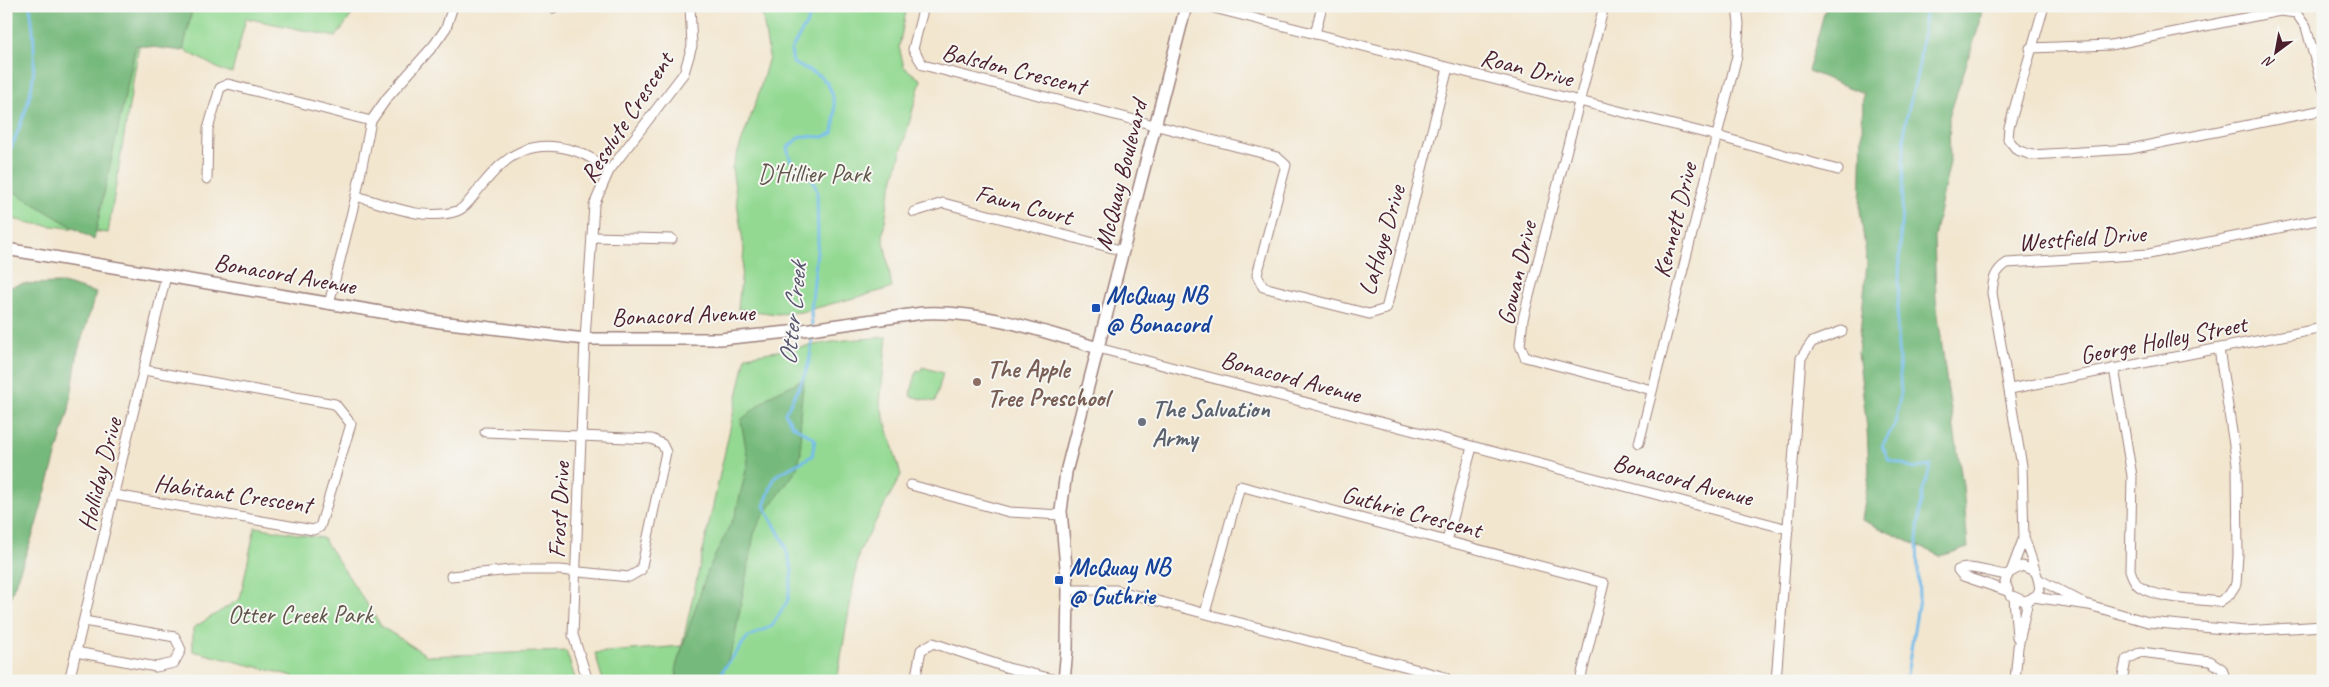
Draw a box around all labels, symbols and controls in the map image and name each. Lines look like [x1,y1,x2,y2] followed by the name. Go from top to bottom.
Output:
[2252,28,2302,78] north arrow
[939,36,1092,103] street label: Balsdon Crescent
[1477,41,1578,95] street label: Roan Drive
[573,44,682,189] street label: Resolute Crescent
[2259,52,2278,72] text: N
[1087,94,1156,254] street label: McQuay Boulevard
[758,158,872,190] park label: D'Hillier Park
[1645,158,1705,281] street label: Kennett Drive
[972,177,1078,234] street label: Fawn Court
[1351,180,1413,299] street label: LaHaye Drive
[1490,216,1545,328] street label: Gowan Drive
[2017,217,2149,258] street label: Westfield Drive
[212,246,360,302] street label: Bonacord Avenue
[771,257,815,367] water label: Otter Creek
[1106,279,1213,340] place label: McQuay NB @ Bonacord
[611,296,757,333] street label: Bonacord Avenue
[1090,302,1102,314] marker: McQuay NB @ Bonacord
[2077,308,2252,372] street label: George Holley Street
[1217,343,1366,411] street label: Bonacord Avenue
[987,353,1113,414] place label: The Apple Tree Preschool
[971,376,983,388] marker: The Apple Tree Preschool
[1152,393,1270,454] place label: The Salvation Army
[71,413,130,534] street label: Holliday Drive
[1136,416,1148,428] marker: The Salvation Army
[1609,446,1758,514] street label: Bonacord Avenue
[541,459,578,559] street label: Frost Drive
[152,467,317,521] street label: Habitant Crescent
[1338,478,1488,547] street label: Guthrie Crescent
[1069,551,1172,612] place label: McQuay NB @ Guthrie
[1053,574,1065,586] marker: McQuay NB @ Guthrie
[228,599,374,631] park label: Otter Creek Park

